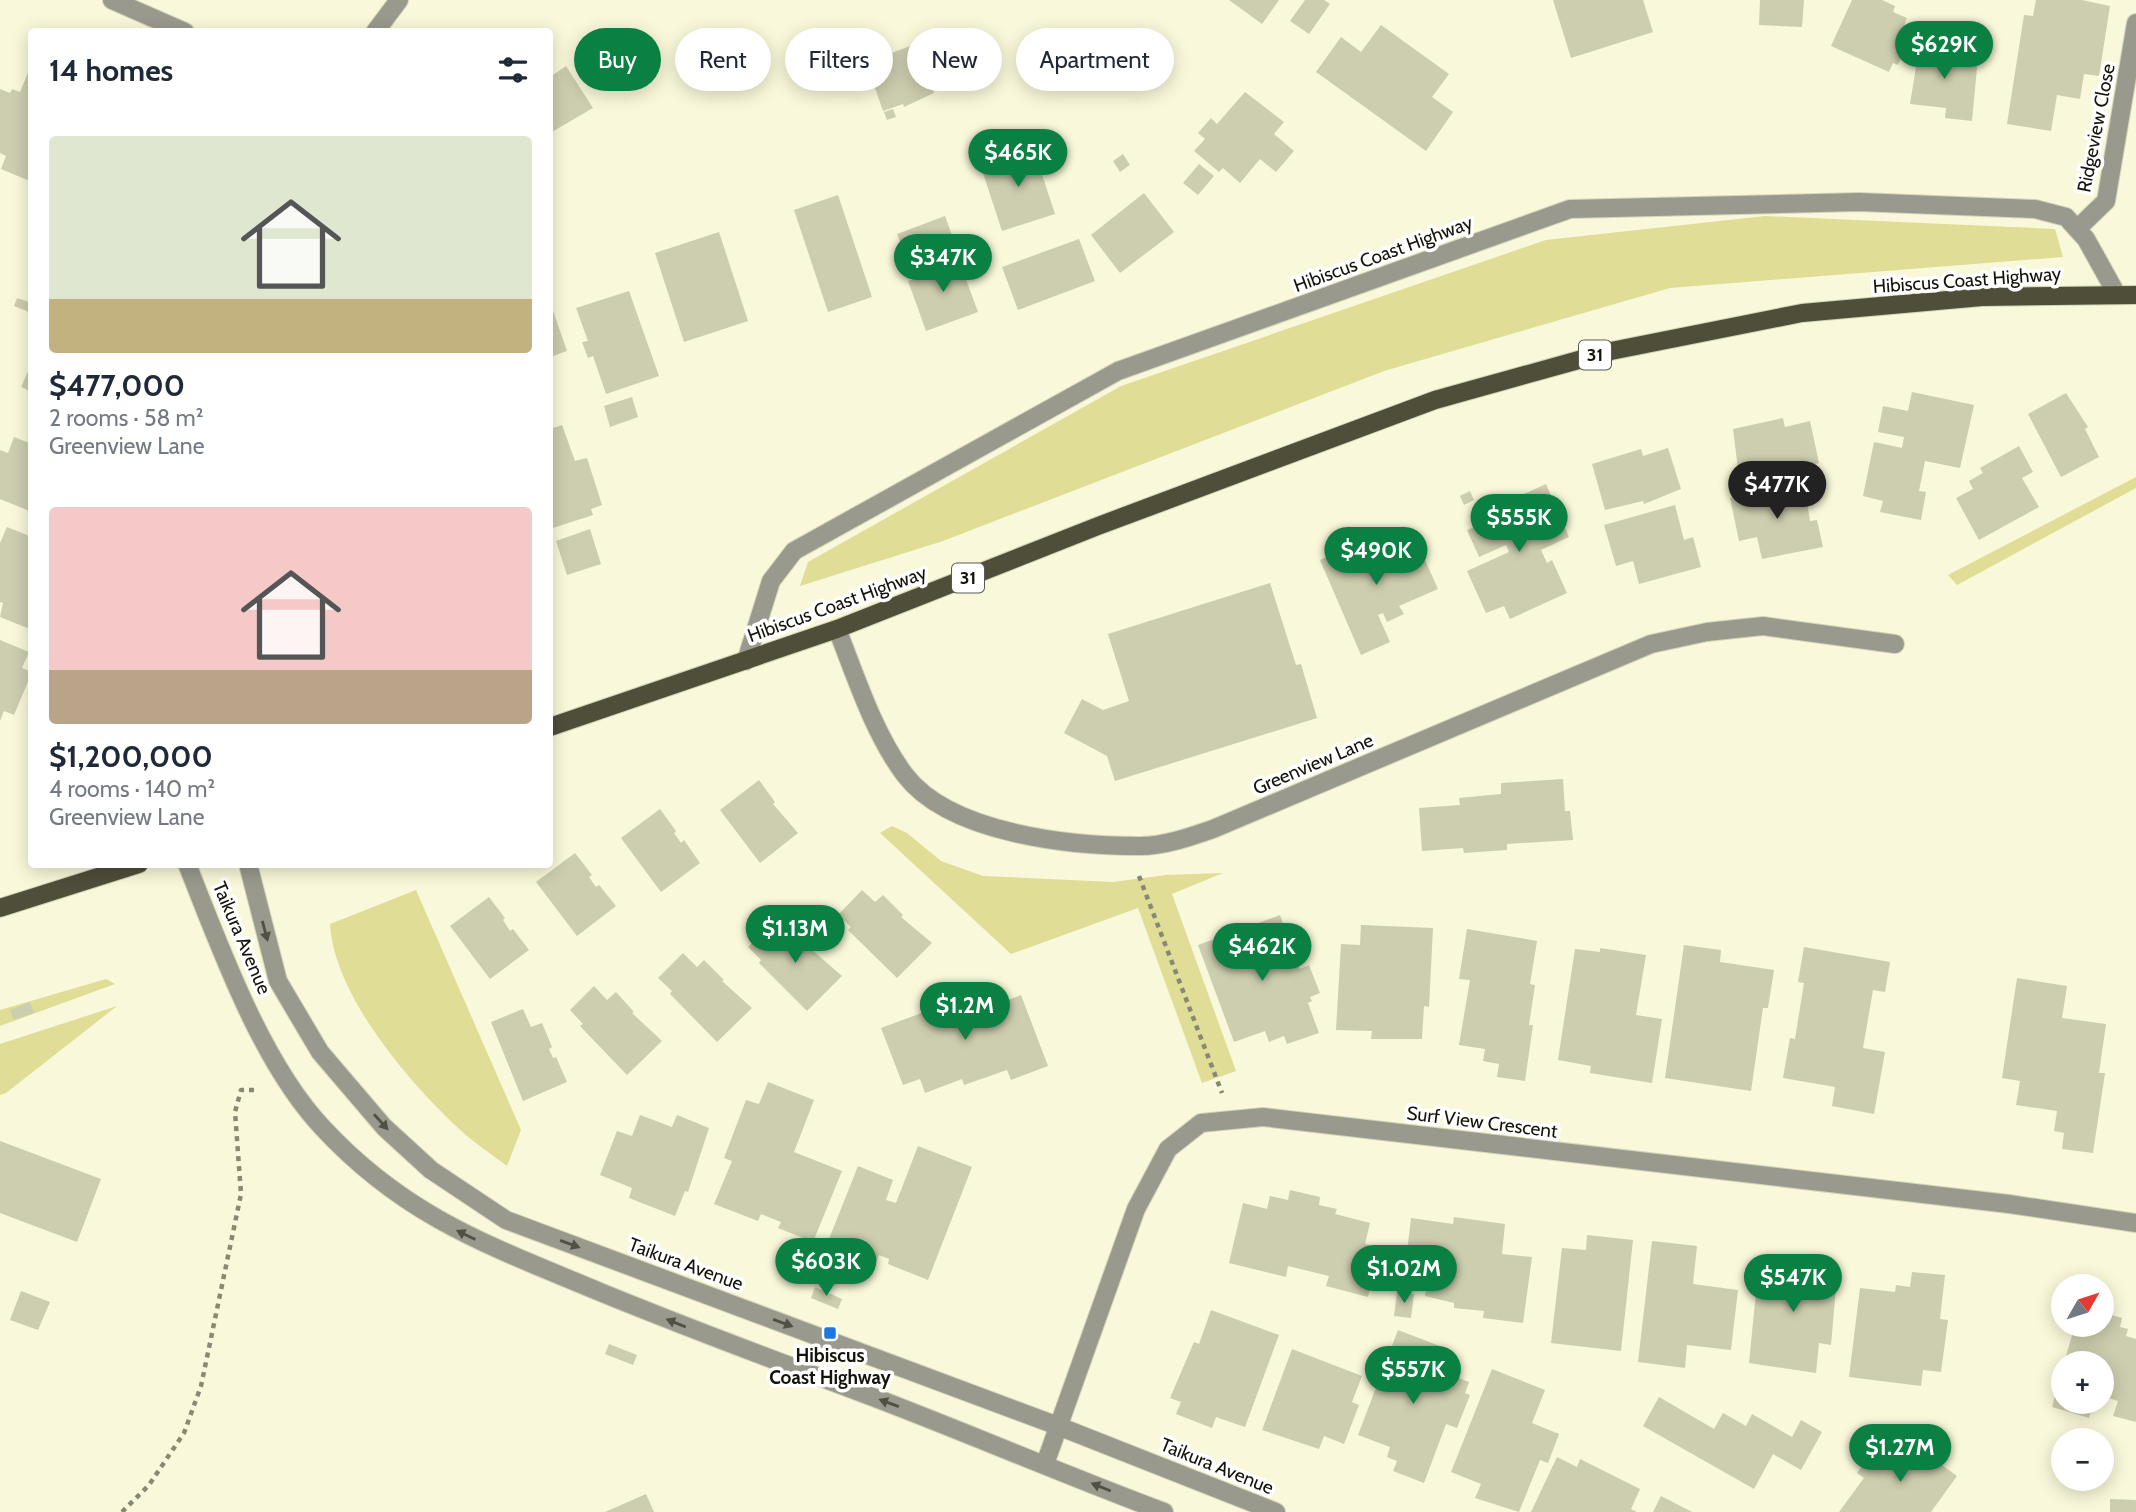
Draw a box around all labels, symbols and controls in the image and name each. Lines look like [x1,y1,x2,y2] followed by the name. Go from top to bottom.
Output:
[1895,22,1993,81] pin: $629K
[574,28,661,91] chip: Buy
[675,28,771,91] chip: Rent
[785,28,893,91] chip: Filters
[907,28,1002,91] chip: New
[1016,28,1174,91] chip: Apartment
[1911,30,1977,58] text: $629K
[494,51,532,89] icon: filters
[49,52,173,89] text: 14 homes
[2072,62,2120,194] street label: Ridgeview Close
[969,130,1067,189] pin: $465K
[984,138,1052,166] text: $465K
[228,181,354,307] icon: home
[1290,211,1476,297] street label: Hibiscus Coast Highway
[894,234,992,294] pin: $347K
[910,243,976,271] text: $347K
[1872,262,2062,298] street label: Hibiscus Coast Highway
[1579,340,1611,370] road number: 31
[49,367,185,404] text: $477,000
[49,404,203,432] text: 2 rooms · 58 m²
[49,432,204,460] text: Greenview Lane
[1728,462,1826,521] pin: $477K
[1744,470,1810,498] text: $477K
[1470,494,1568,554] pin: $555K
[1487,503,1551,531] text: $555K
[1327,528,1425,587] pin: $490K
[1340,536,1412,564] text: $490K
[228,552,354,678] icon: home
[744,561,930,647] street label: Hibiscus Coast Highway
[952,564,984,592] road number: 31
[1249,728,1377,800] street label: Greenview Lane
[49,738,213,775] text: $1,200,000
[49,775,215,803] text: 4 rooms · 140 m²
[49,803,204,831] text: Greenview Lane
[208,878,276,998] street label: Taikura Avenue
[738,906,852,965] pin: $1.13M
[762,914,828,942] text: $1.13M
[260,920,271,942] one-way arrow
[1213,923,1311,983] pin: $462K
[1228,932,1296,960] text: $462K
[916,982,1014,1042] pin: $1.2M
[936,991,994,1019] text: $1.2M
[1405,1101,1559,1143] street label: Surf View Crescent
[373,1113,389,1131] one-way arrow
[456,1229,476,1241] one-way arrow
[626,1233,747,1295] street label: Taikura Avenue
[560,1238,581,1249] one-way arrow
[777,1238,875,1298] pin: $603K
[1347,1246,1461,1305] pin: $1.02M
[791,1247,861,1275] text: $603K
[1367,1254,1441,1282] text: $1.02M
[1744,1254,1842,1314] pin: $547K
[1760,1263,1826,1291] text: $547K
[2051,1274,2114,1337] north arrow
[2051,1274,2114,1491] map controls
[666,1317,687,1328] one-way arrow
[773,1318,794,1329] one-way arrow
[822,1325,838,1341] marker: Hibiscus Coast Highway
[769,1344,892,1389] place label: Hibiscus Coast Highway
[1364,1346,1462,1406] pin: $557K
[2051,1351,2114,1414] button: +
[1381,1355,1445,1383] text: $557K
[879,1397,900,1408] one-way arrow
[1843,1424,1957,1484] pin: $1.27M
[2051,1428,2114,1491] button: −
[1157,1433,1277,1499] street label: Taikura Avenue
[1865,1433,1935,1461] text: $1.27M
[1090,1481,1111,1492] one-way arrow

